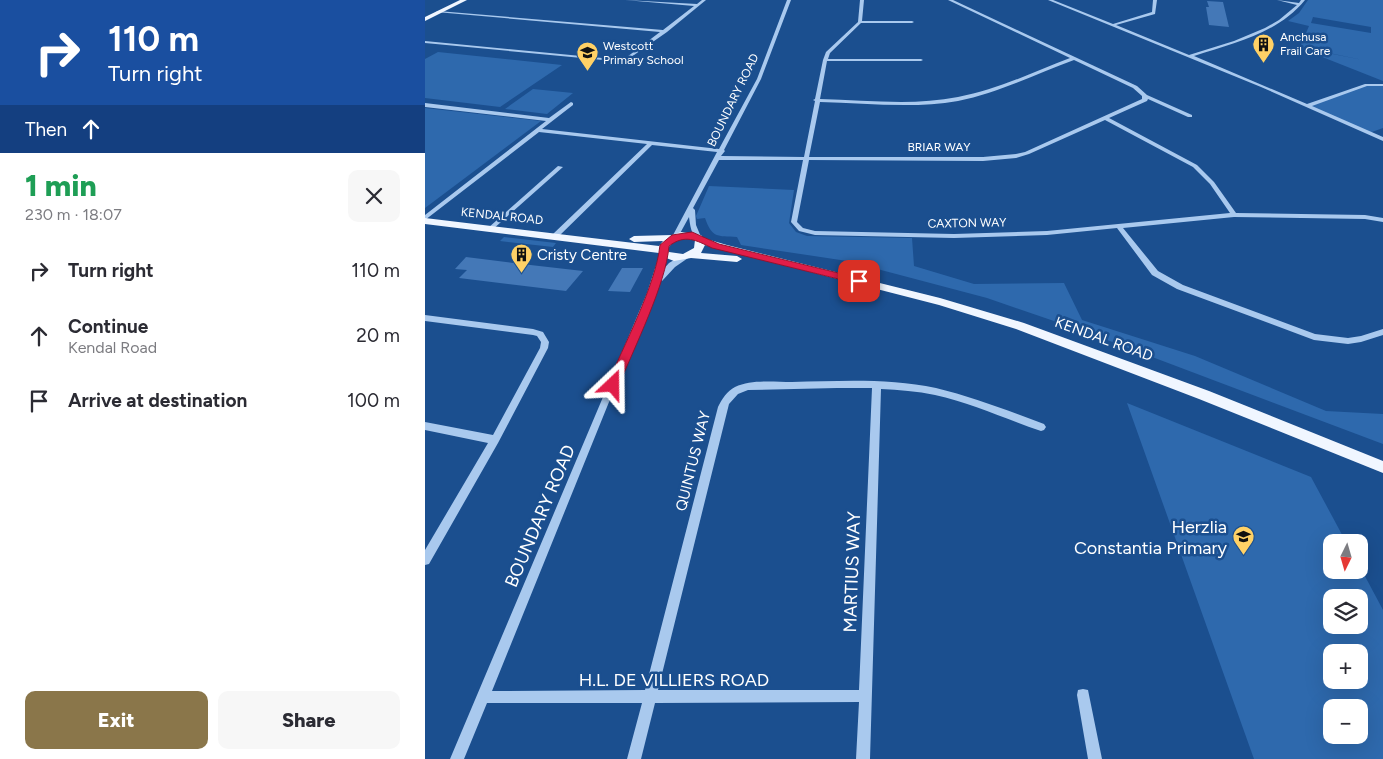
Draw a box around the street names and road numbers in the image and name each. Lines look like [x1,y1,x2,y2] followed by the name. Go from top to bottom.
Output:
[704,51,762,149] street label: BOUNDARY ROAD
[907,140,971,154] street label: BRIAR WAY
[460,205,544,227] street label: KENDAL ROAD
[928,215,1007,231] street label: CAXTON WAY
[1052,313,1156,365] street label: KENDAL ROAD
[672,409,714,513] street label: QUINTUS WAY
[500,441,580,591] street label: BOUNDARY ROAD
[839,511,865,633] street label: MARTIUS WAY
[579,669,769,691] street label: H.L. DE VILLIERS ROAD

